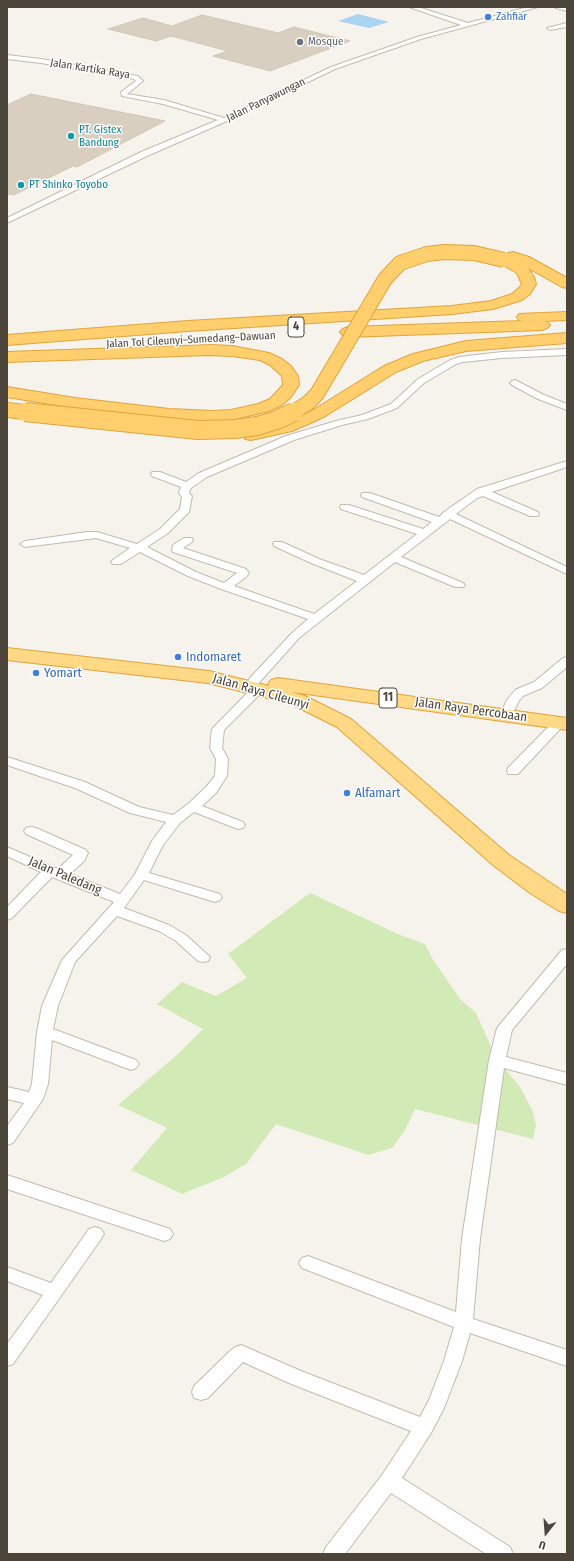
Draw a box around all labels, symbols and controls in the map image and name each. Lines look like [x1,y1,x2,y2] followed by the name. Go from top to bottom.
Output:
[496,10,527,24] place label: Zahfiar
[483,12,493,22] marker: Zahfiar
[308,35,343,49] place label: Mosque
[295,37,305,47] marker: Mosque
[49,56,131,82] street label: Jalan Kartika Raya
[224,75,308,125] street label: Jalan Panyawungan
[79,123,121,149] place label: PT. Gistex Bandung
[66,131,76,141] marker: PT. Gistex Bandung
[29,178,108,192] place label: PT Shinko Toyobo
[16,180,26,190] marker: PT Shinko Toyobo
[288,317,304,337] road number: 4
[106,329,276,351] street label: Jalan Tol Cileunyi–Sumedang–Dawuan
[186,649,241,665] place label: Indomaret
[173,652,183,662] marker: Indomaret
[44,665,82,681] place label: Yomart
[31,668,41,678] marker: Yomart
[211,671,311,713] street label: Jalan Raya Cileunyi
[379,688,397,708] road number: 11
[414,694,528,726] street label: Jalan Raya Percobaan
[355,785,400,801] place label: Alfamart
[342,788,352,798] marker: Alfamart
[26,854,104,898] street label: Jalan Paledang
[526,1513,566,1553] north arrow
[537,1538,547,1552] text: U

